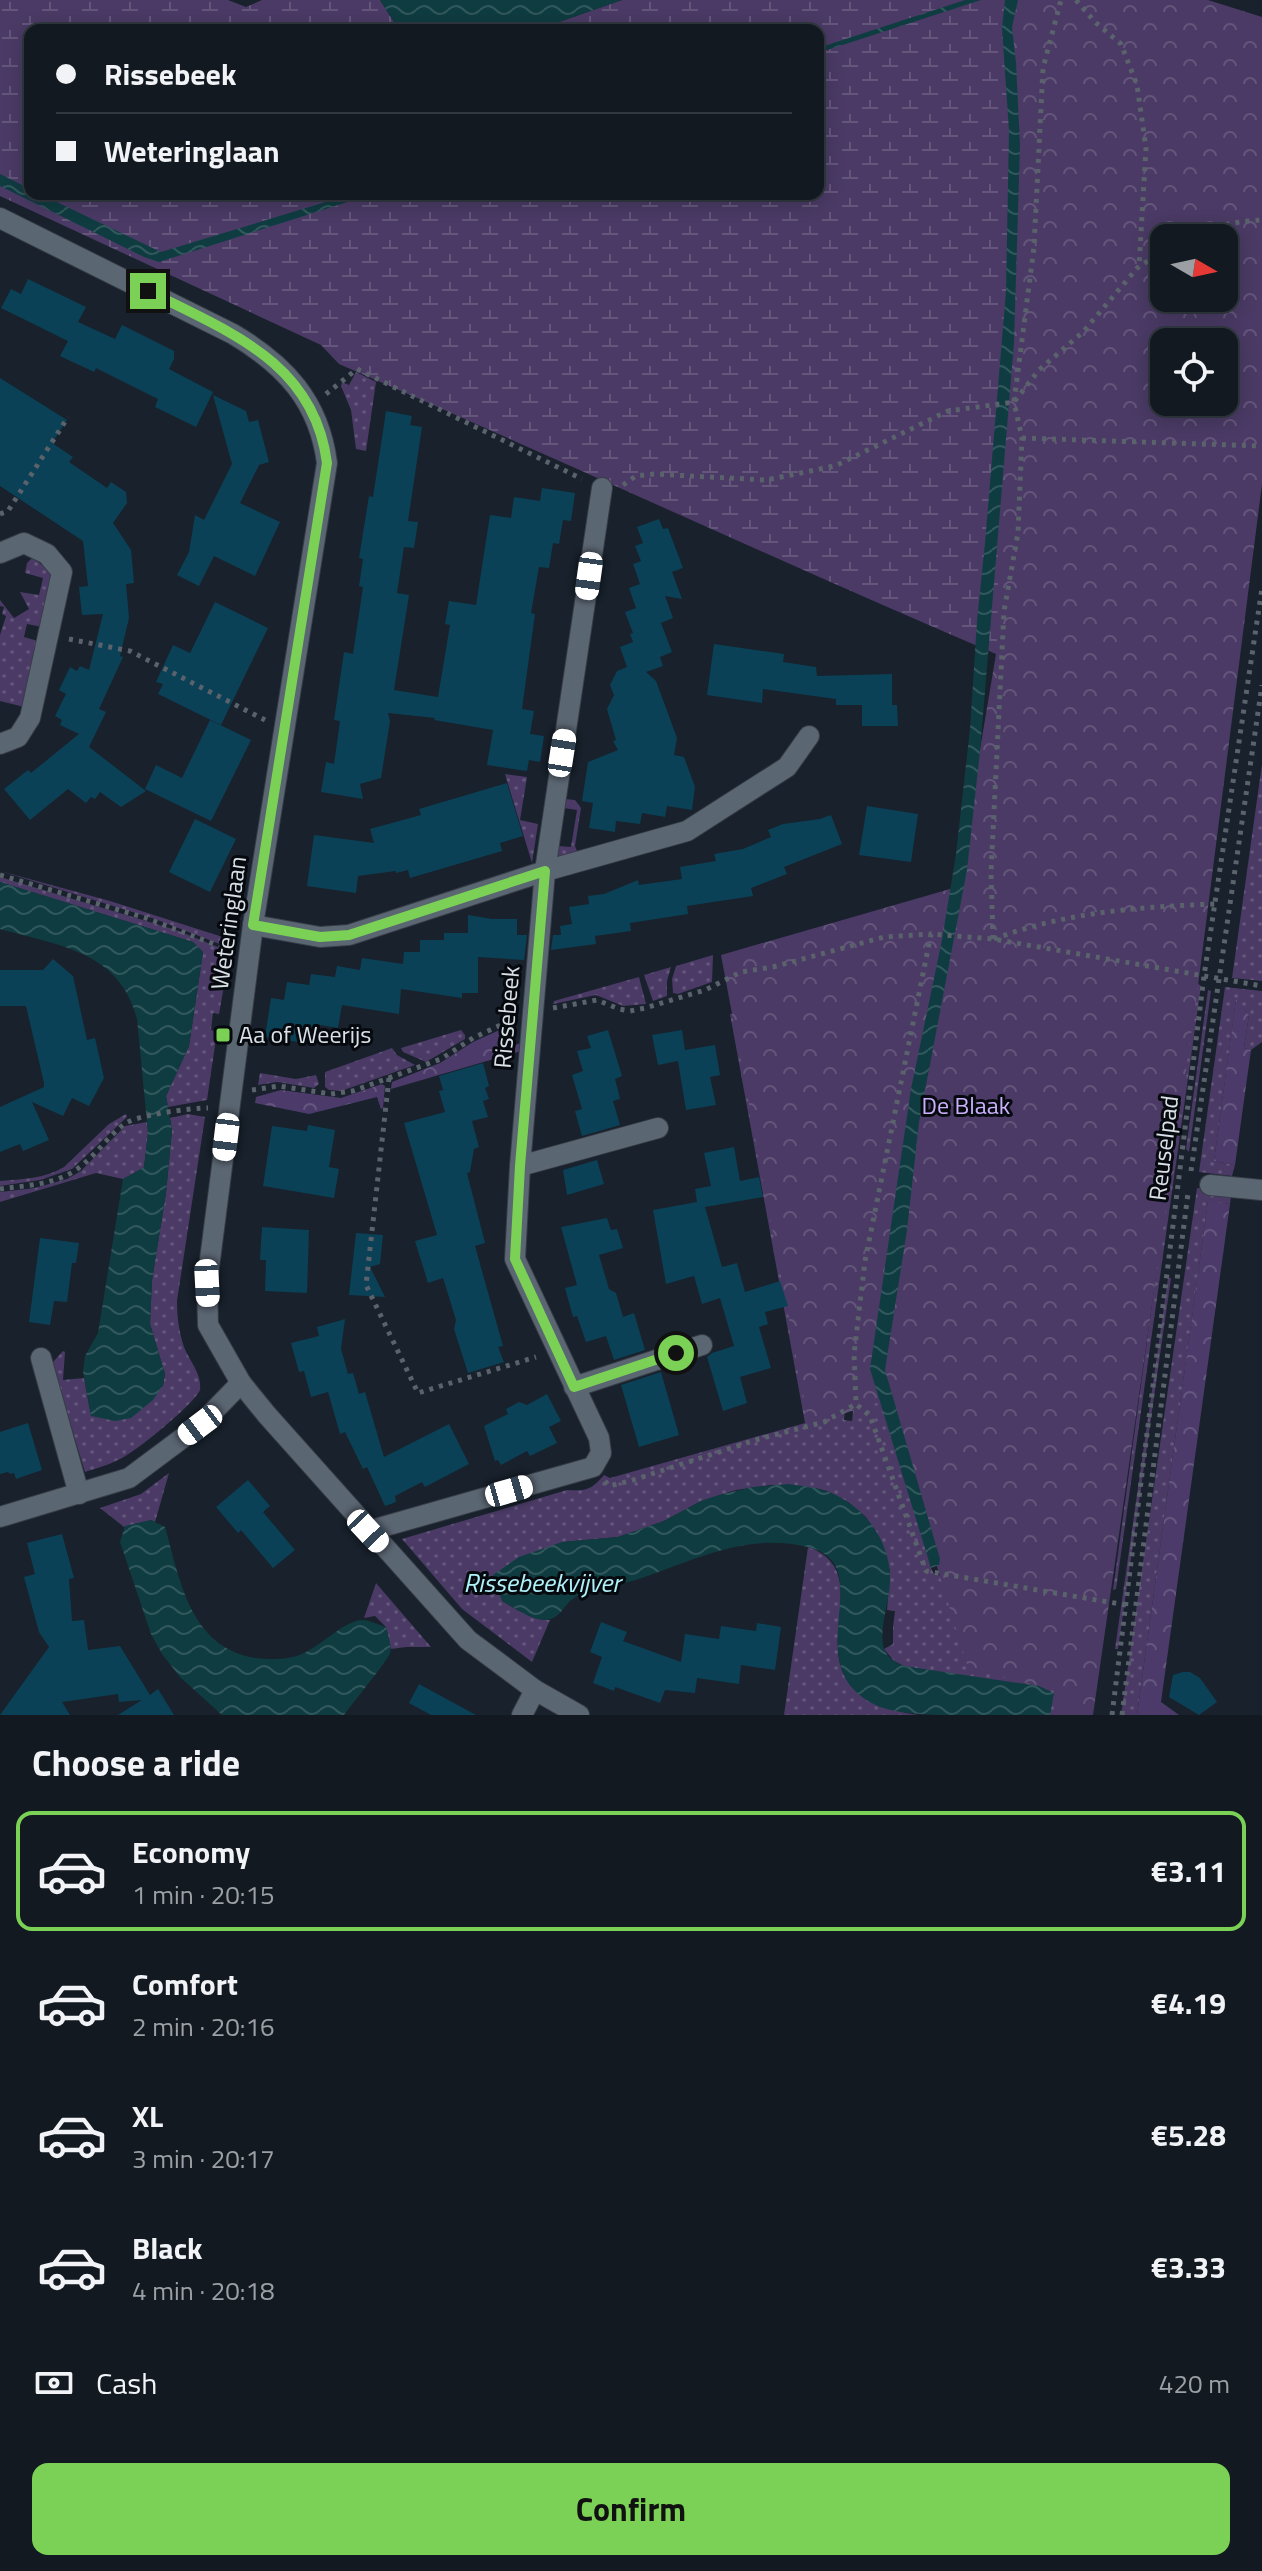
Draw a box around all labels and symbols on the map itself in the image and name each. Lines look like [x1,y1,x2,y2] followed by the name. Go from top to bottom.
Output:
[1150,224,1238,312] north arrow
[130,273,166,309] route end
[574,551,604,601] car
[546,727,578,779] car
[201,854,255,992] street label: Weteringlaan
[484,964,528,1070] street label: Rissebeek
[239,1016,372,1052] place label: Aa of Weerijs
[214,1026,232,1044] marker: Aa of Weerijs
[922,1087,1011,1123] park label: De Blaak
[1139,1093,1187,1202] street label: Reuselpad
[211,1112,241,1162] car
[194,1258,220,1308] car
[658,1335,694,1371] route start
[174,1401,226,1449] car
[483,1473,535,1509] car
[343,1505,393,1557] car
[463,1563,623,1602] water label: Rissebeekvijver

